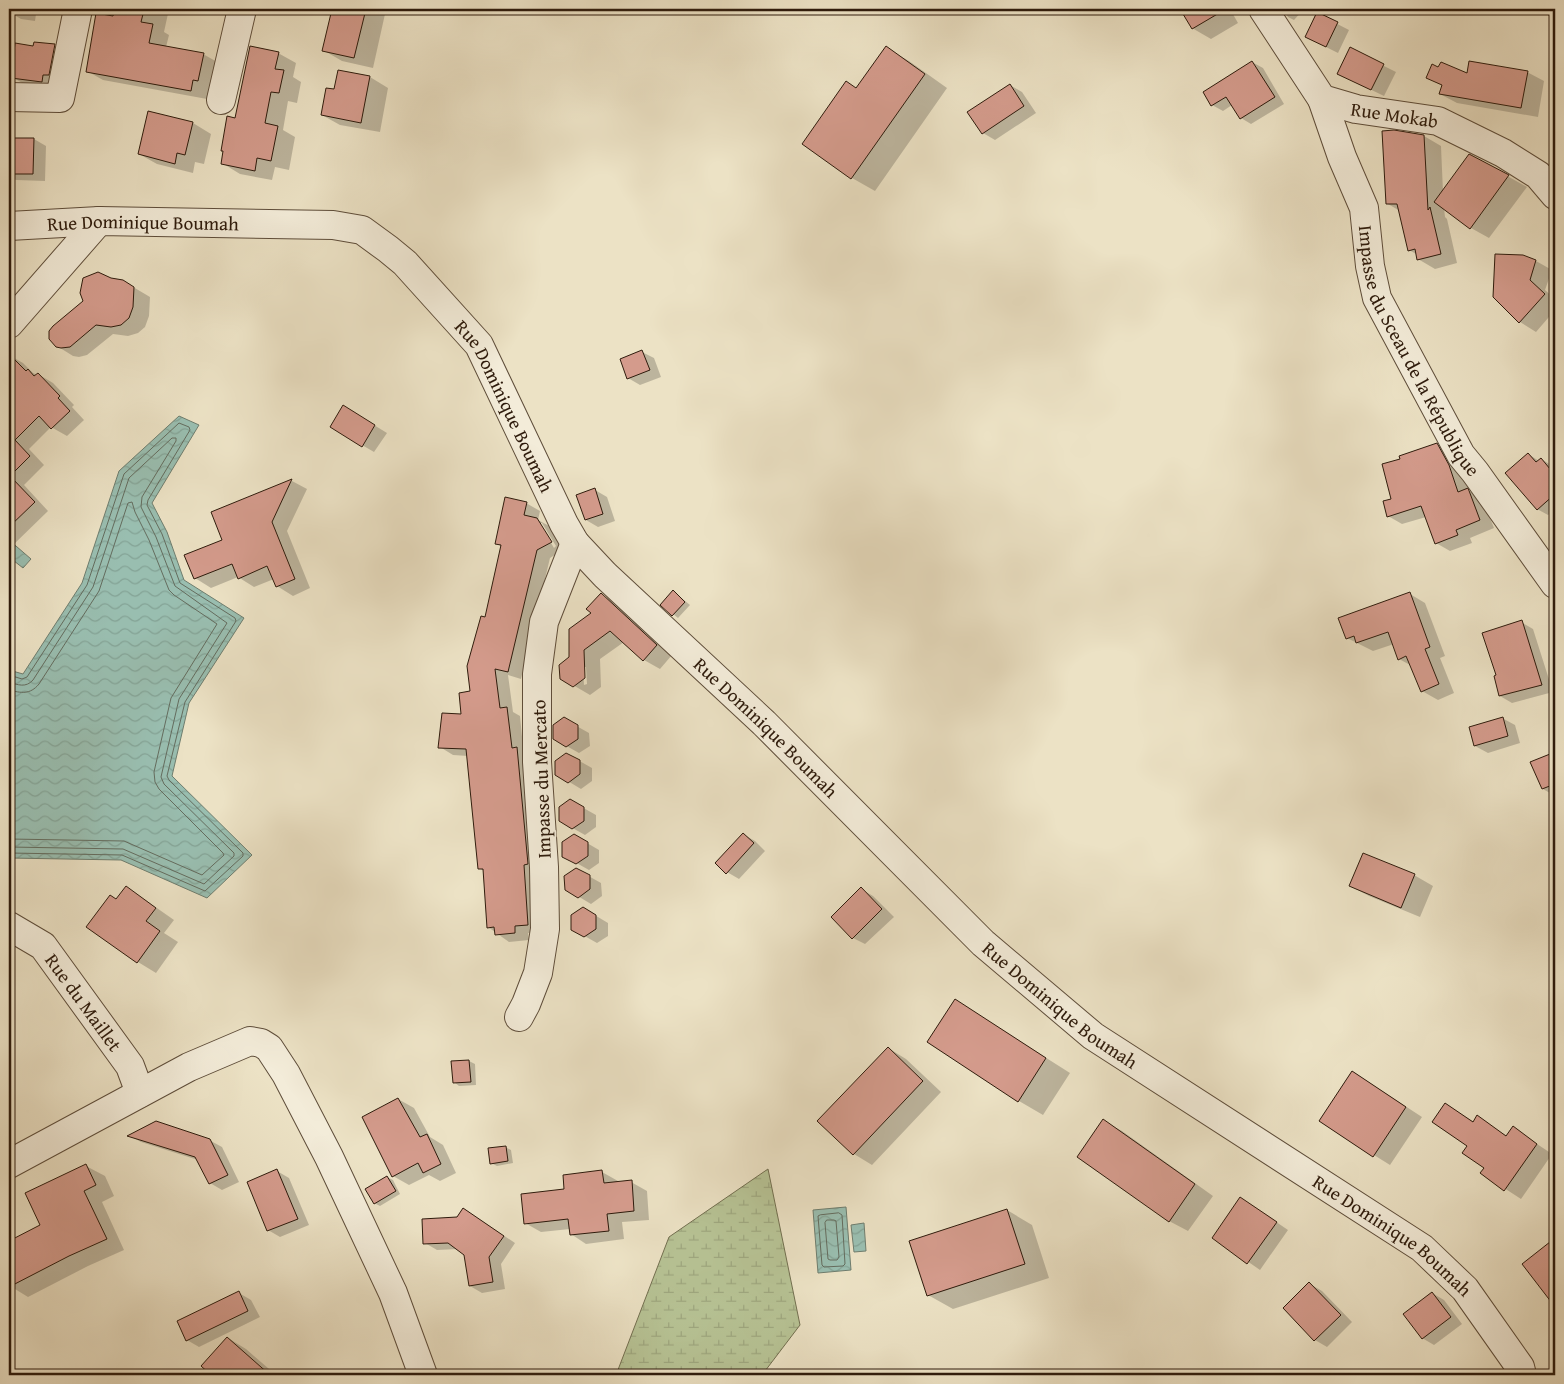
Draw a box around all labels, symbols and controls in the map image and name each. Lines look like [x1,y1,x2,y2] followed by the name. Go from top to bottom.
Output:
[1349,94,1440,135] street label: Rue Mokab
[46,207,239,238] street label: Rue Dominique Boumah
[1352,224,1487,482] street label: Impasse du Sceau de la République
[448,313,561,497] street label: Rue Dominique Boumah
[688,650,845,804] street label: Rue Dominique Boumah
[524,699,558,859] street label: Impasse du Mercato
[976,934,1144,1076] street label: Rue Dominique Boumah
[39,947,129,1057] street label: Rue du Maillet
[1307,1167,1479,1303] street label: Rue Dominique Boumah

